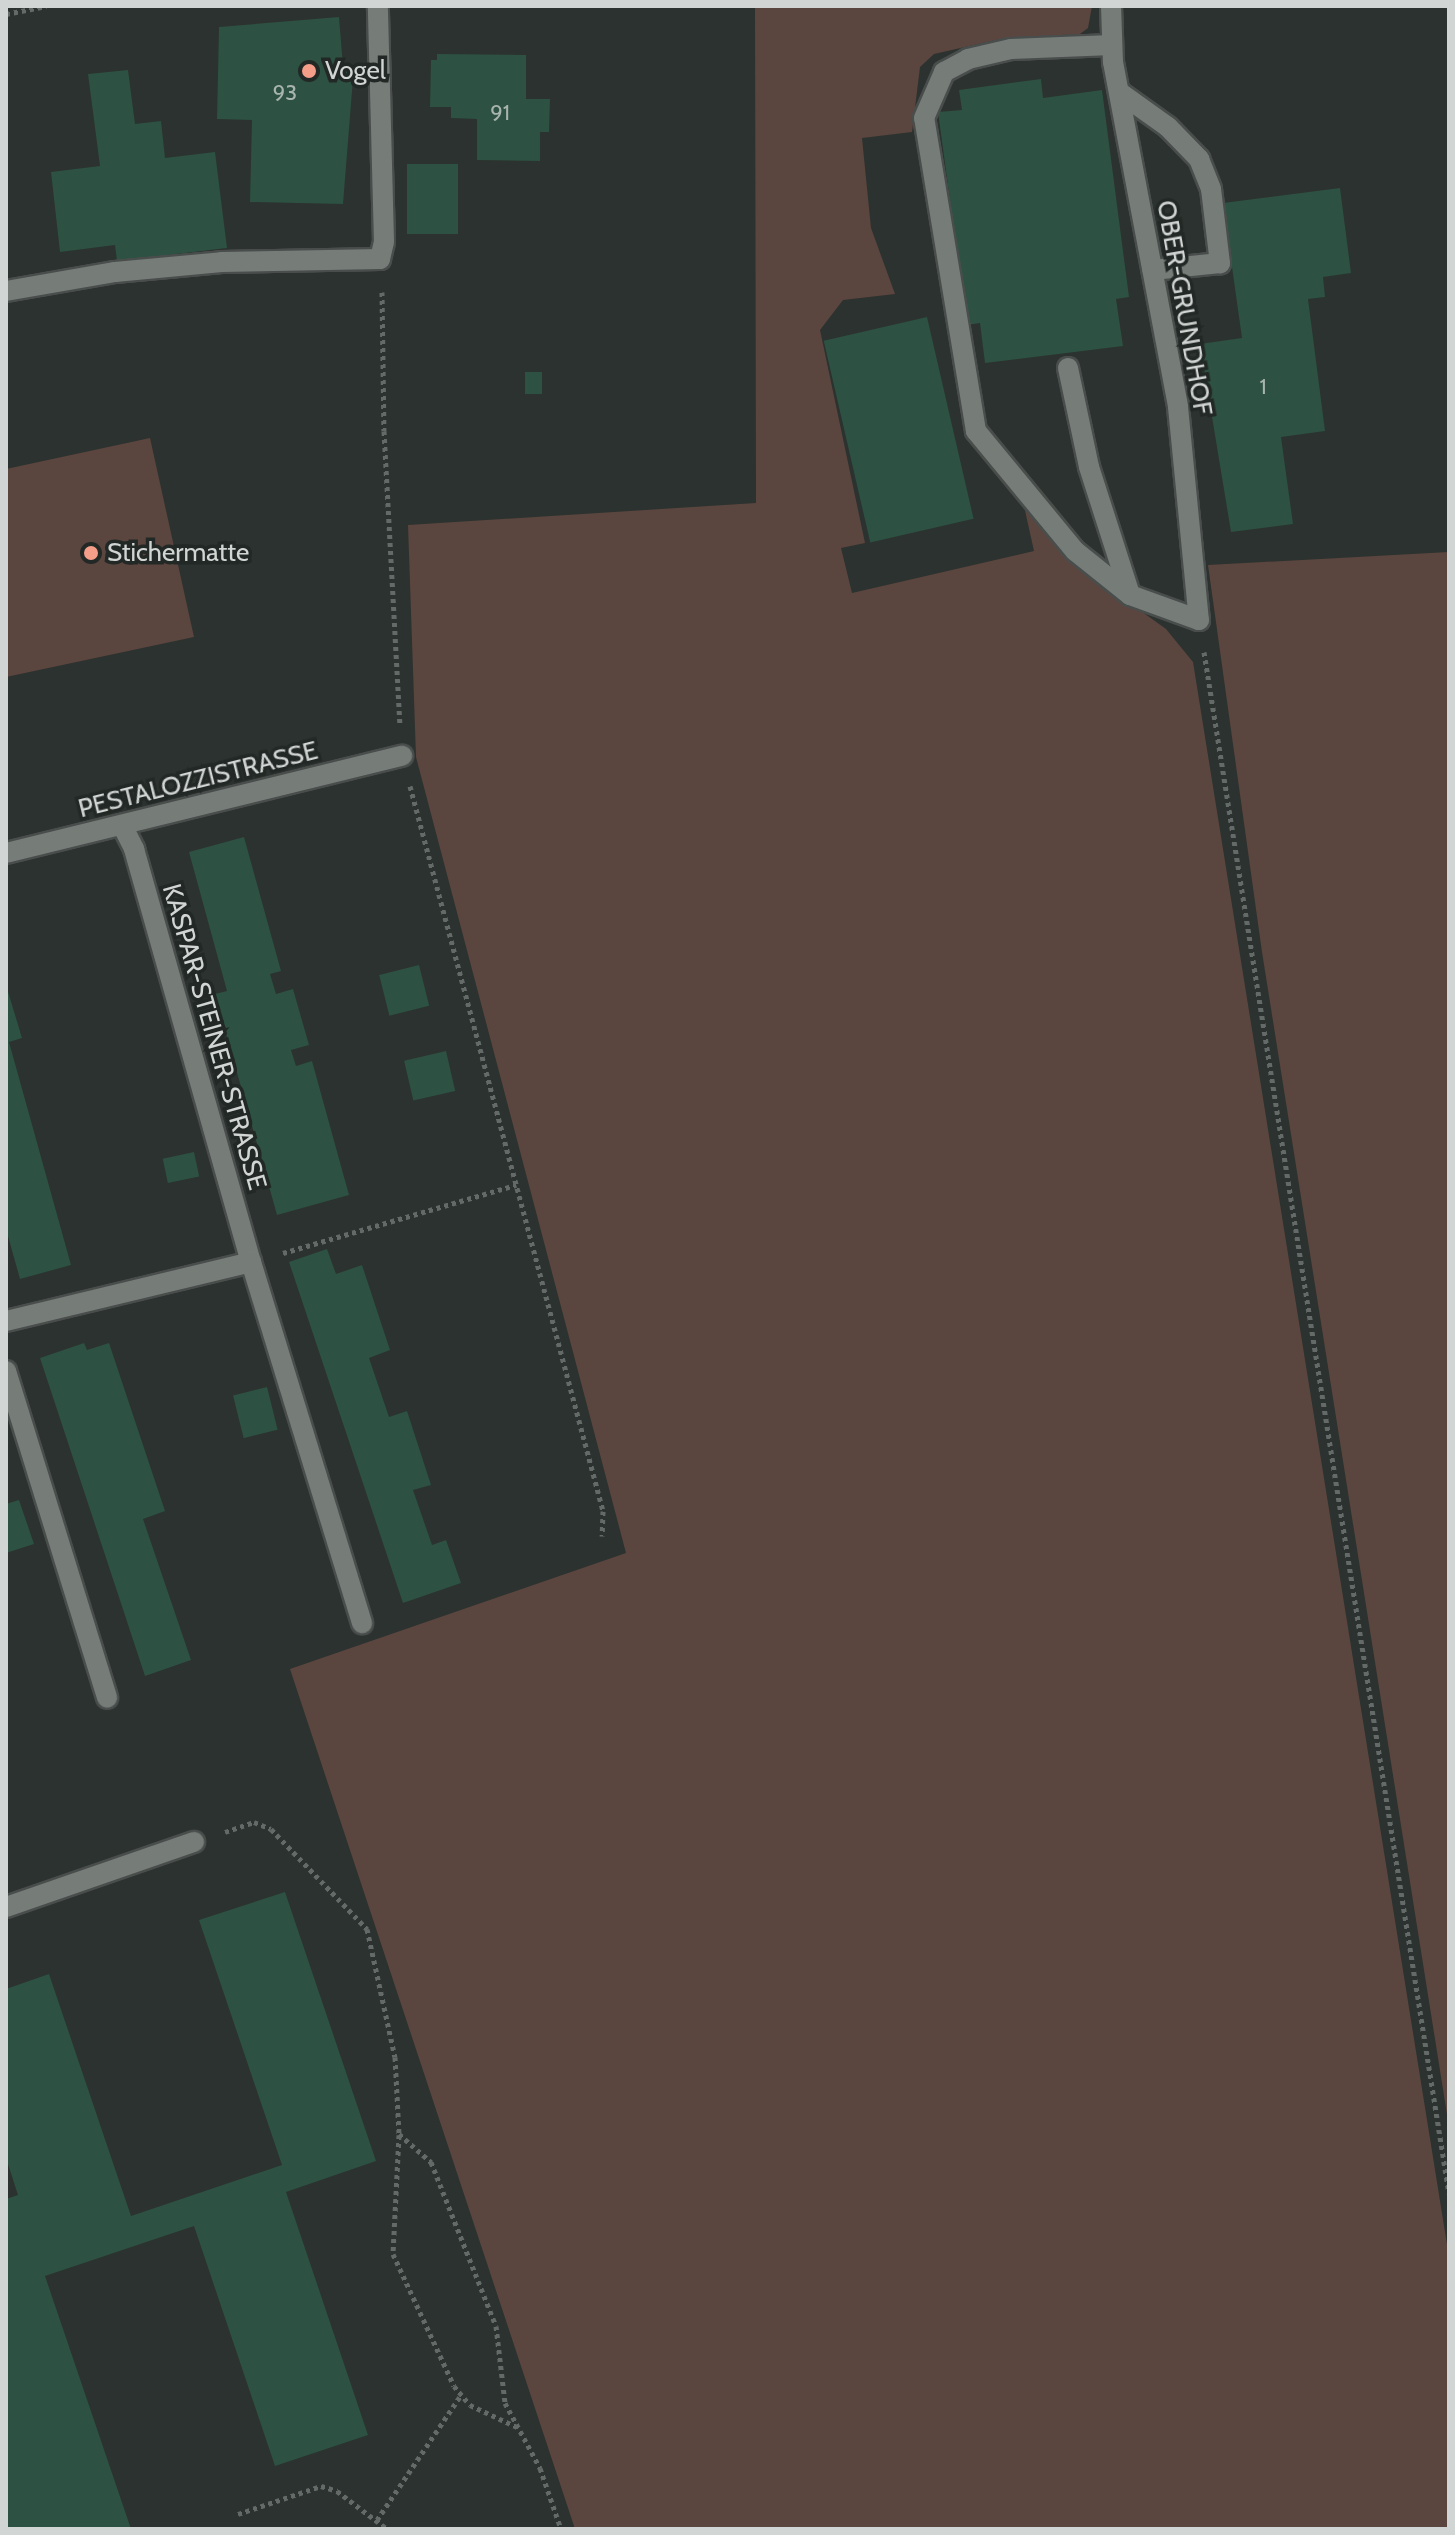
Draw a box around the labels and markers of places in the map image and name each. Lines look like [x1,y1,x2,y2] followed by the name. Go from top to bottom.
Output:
[325,55,386,87] place label: Vogel
[300,62,318,80] marker: Vogel
[107,537,249,569] place label: Stichermatte
[82,544,100,562] marker: Stichermatte

